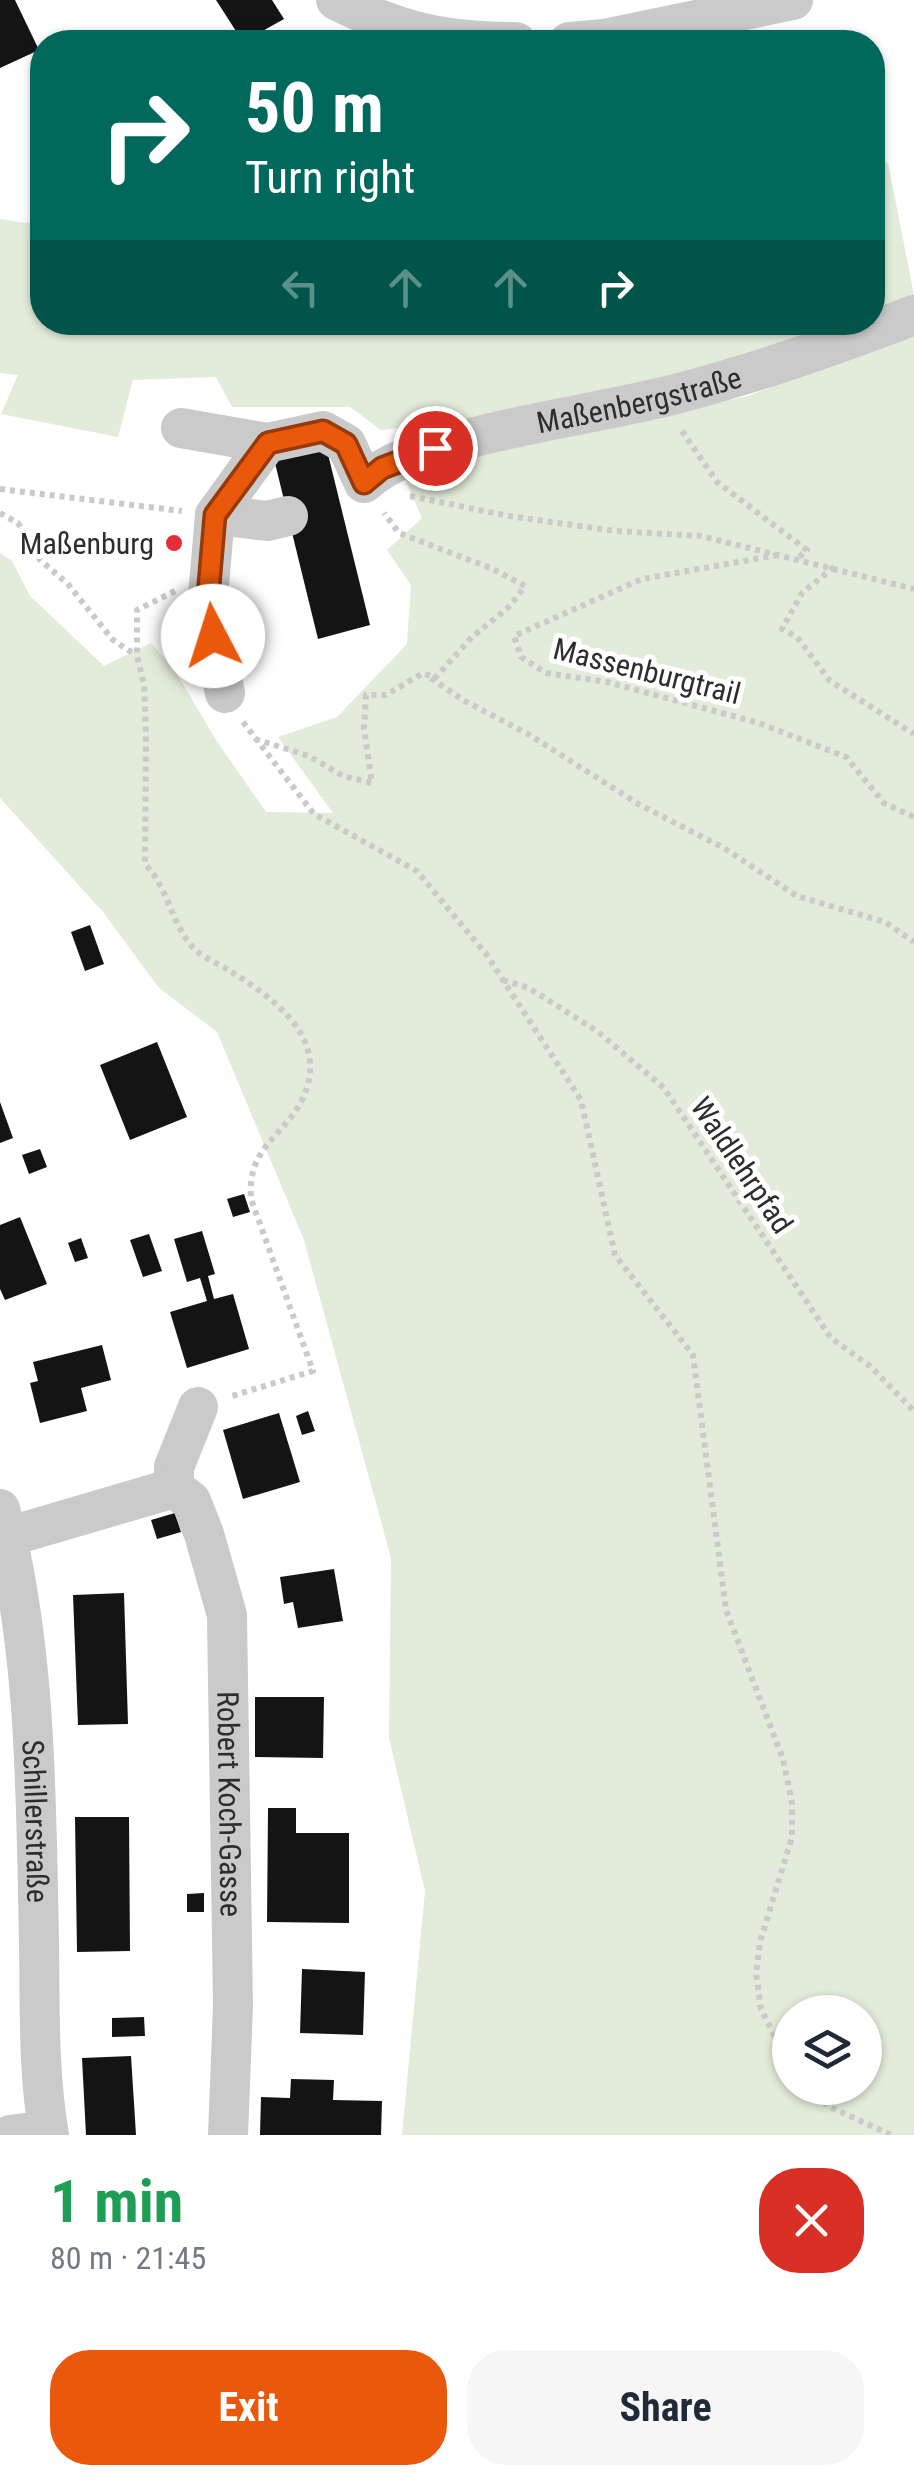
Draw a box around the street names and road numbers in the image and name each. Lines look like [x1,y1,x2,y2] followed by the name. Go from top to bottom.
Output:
[533,359,745,440] street label: Maßenbergstraße
[550,631,744,711] street label: Massenburgtrail
[684,1090,800,1240] street label: Waldlehrpfad
[211,1691,249,1917] street label: Robert Koch-Gasse
[16,1739,56,1903] street label: Schillerstraße

